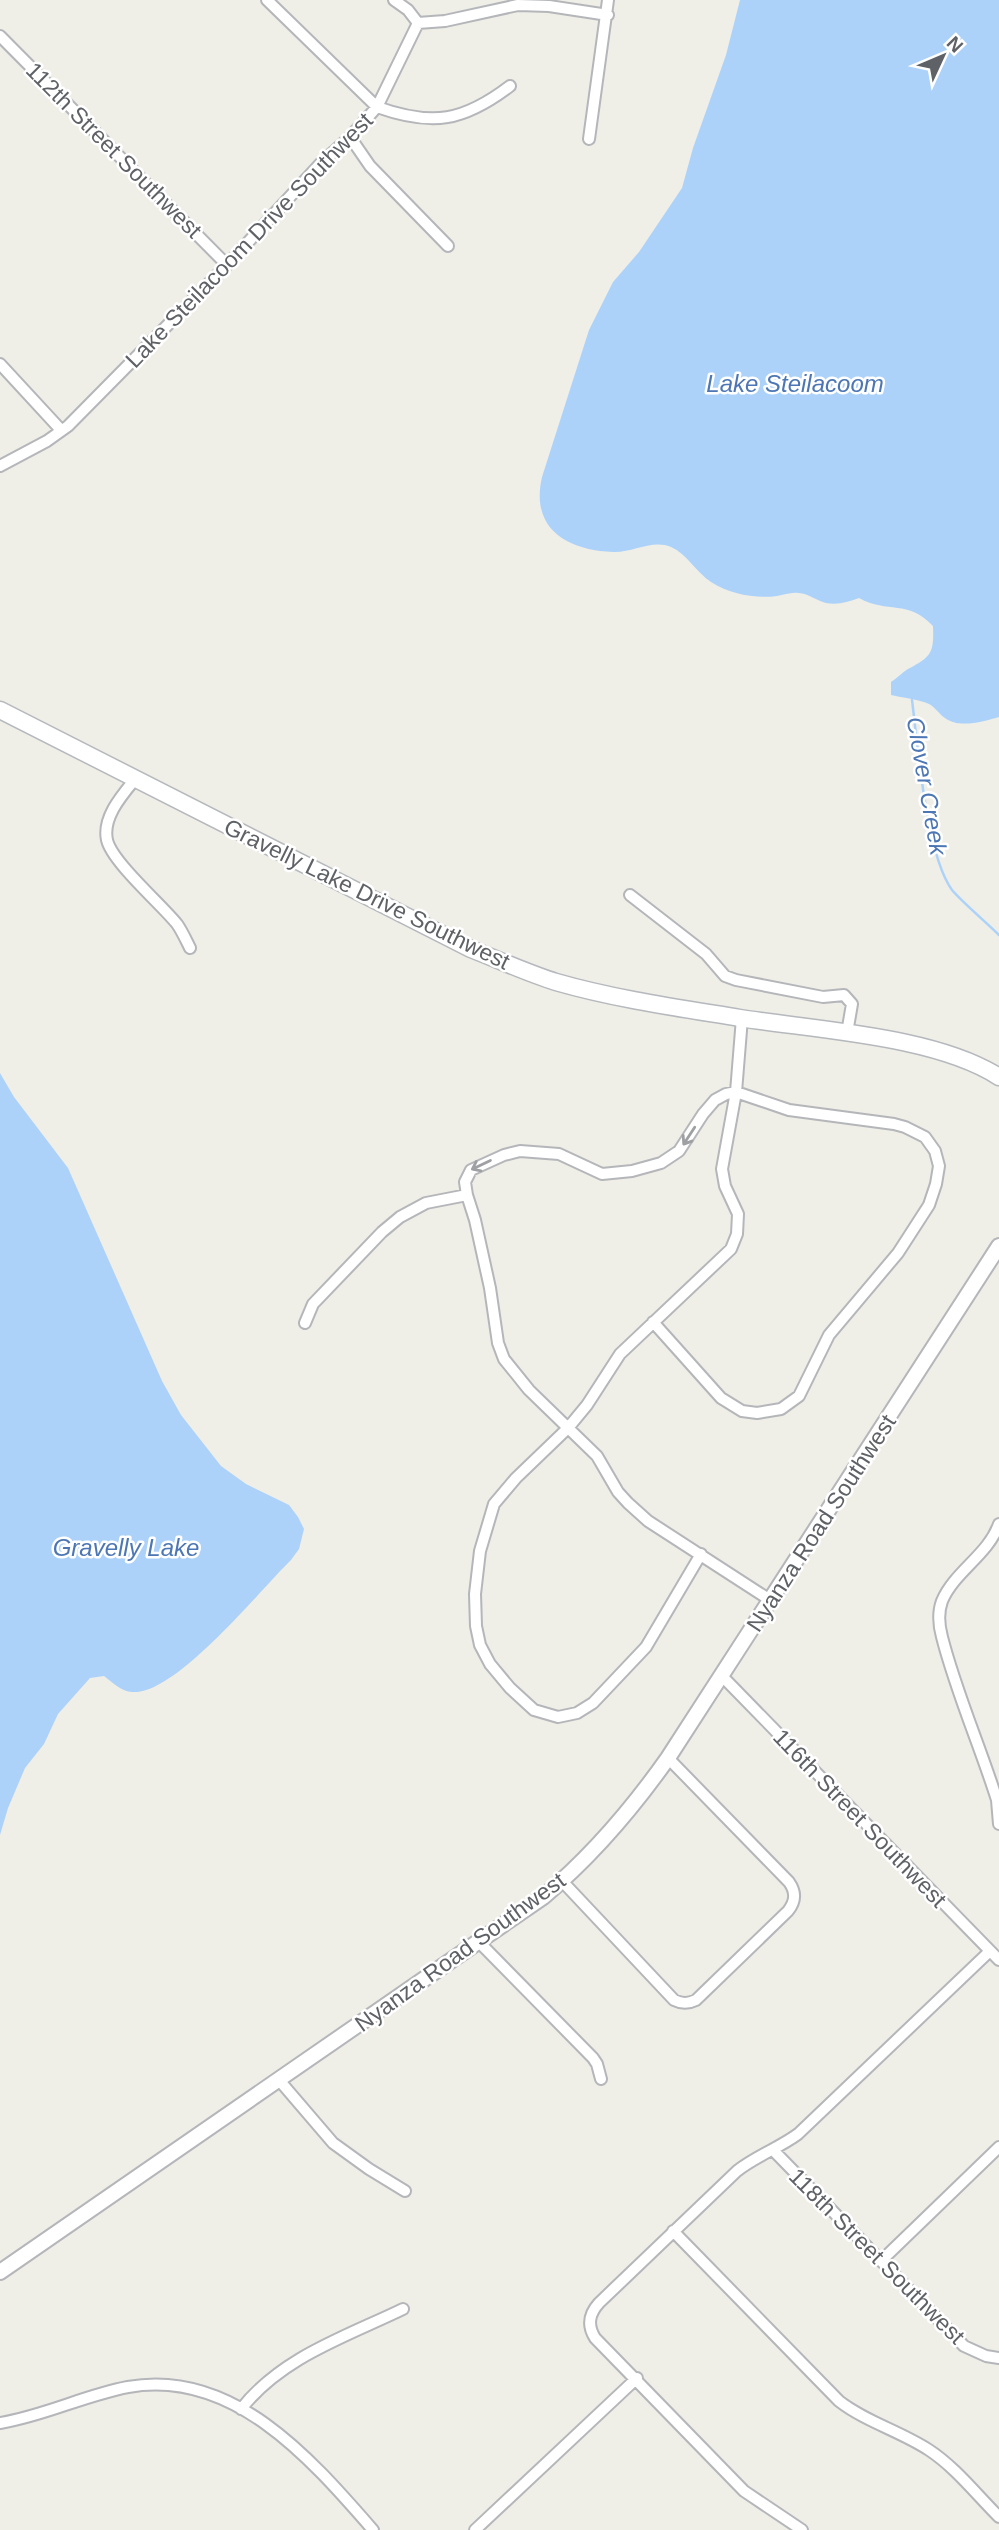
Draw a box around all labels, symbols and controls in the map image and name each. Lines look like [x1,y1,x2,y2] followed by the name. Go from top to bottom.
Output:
[908,21,978,91] north arrow
[943,32,967,57] text: N
[21,57,208,244] street label: 112th Street Southwest
[120,107,378,373] street label: Lake Steilacoom Drive Southwest
[706,370,884,397] water label: Lake Steilacoom
[902,715,953,859] water label: Clover Creek
[220,813,515,975] street label: Gravelly Lake Drive Southwest
[682,1126,696,1146] one-way arrow
[472,1158,492,1172] one-way arrow
[741,1409,901,1636] street label: Nyanza Road Southwest
[53,1534,199,1561] water label: Gravelly Lake
[768,1724,952,1913] street label: 116th Street Southwest
[350,1867,571,2037] street label: Nyanza Road Southwest
[784,2163,971,2350] street label: 118th Street Southwest

